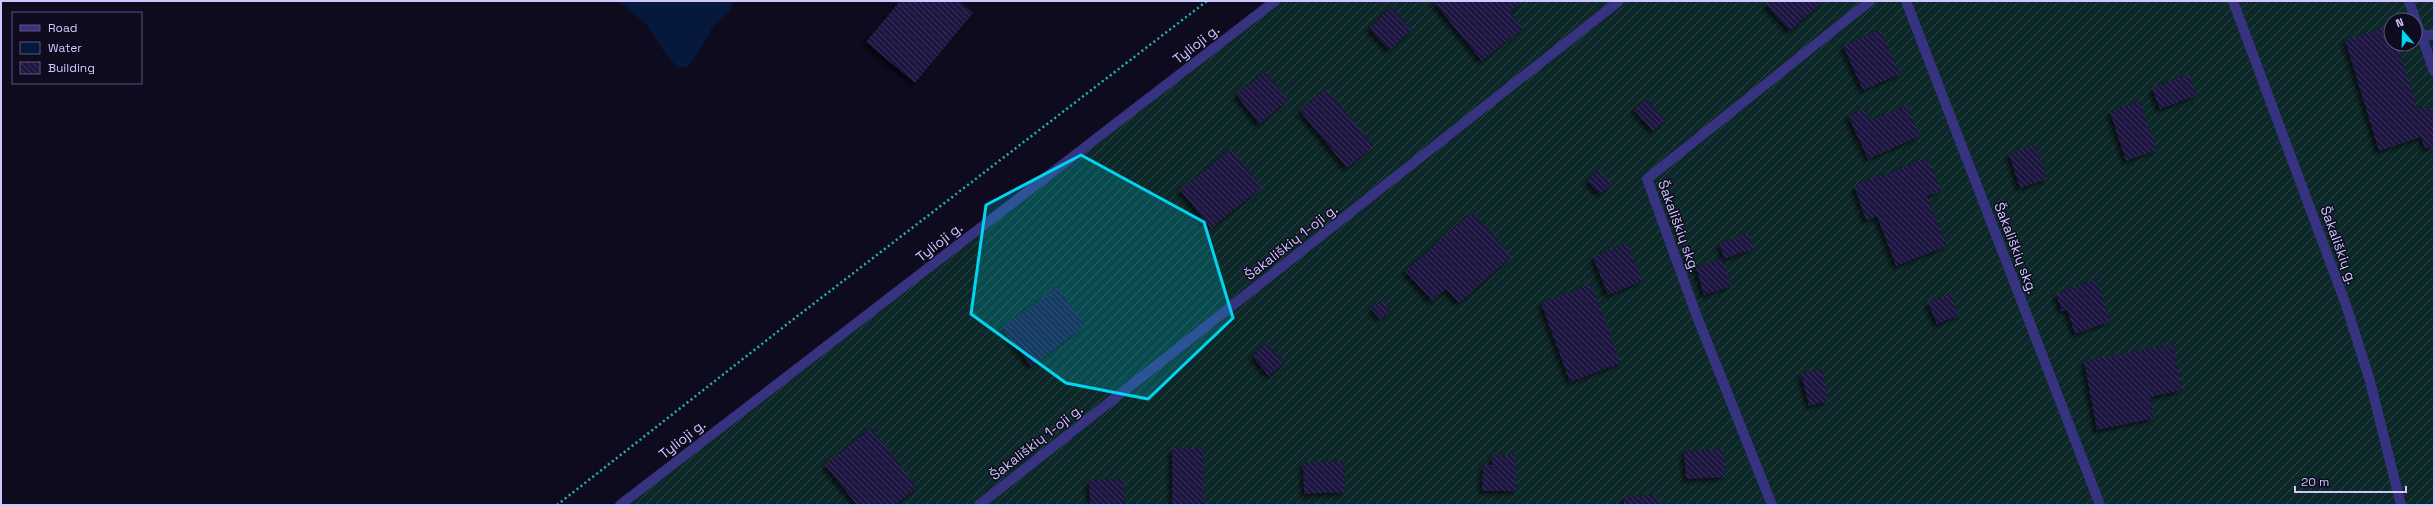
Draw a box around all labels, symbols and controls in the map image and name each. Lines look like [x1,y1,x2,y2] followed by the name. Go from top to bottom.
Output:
[12,12,142,84] legend
[2383,12,2423,52] north arrow
[2394,15,2405,30] text: N
[48,20,77,36] text: Road
[1169,20,1223,68] street label: Tylioji g.
[48,40,82,56] text: Water
[48,60,95,76] text: Building
[1654,178,1704,274] street label: Šakališkių skg.
[1241,200,1341,284] street label: Šakališkių 1-oji g.
[1990,200,2042,296] street label: Šakališkių skg.
[2317,203,2361,287] street label: Šakališkių g.
[912,218,966,266] street label: Tylioji g.
[986,400,1086,484] street label: Šakališkių 1-oji g.
[655,415,709,463] street label: Tylioji g.
[2295,468,2406,494] scale bar
[2301,474,2329,490] text: 20 m

